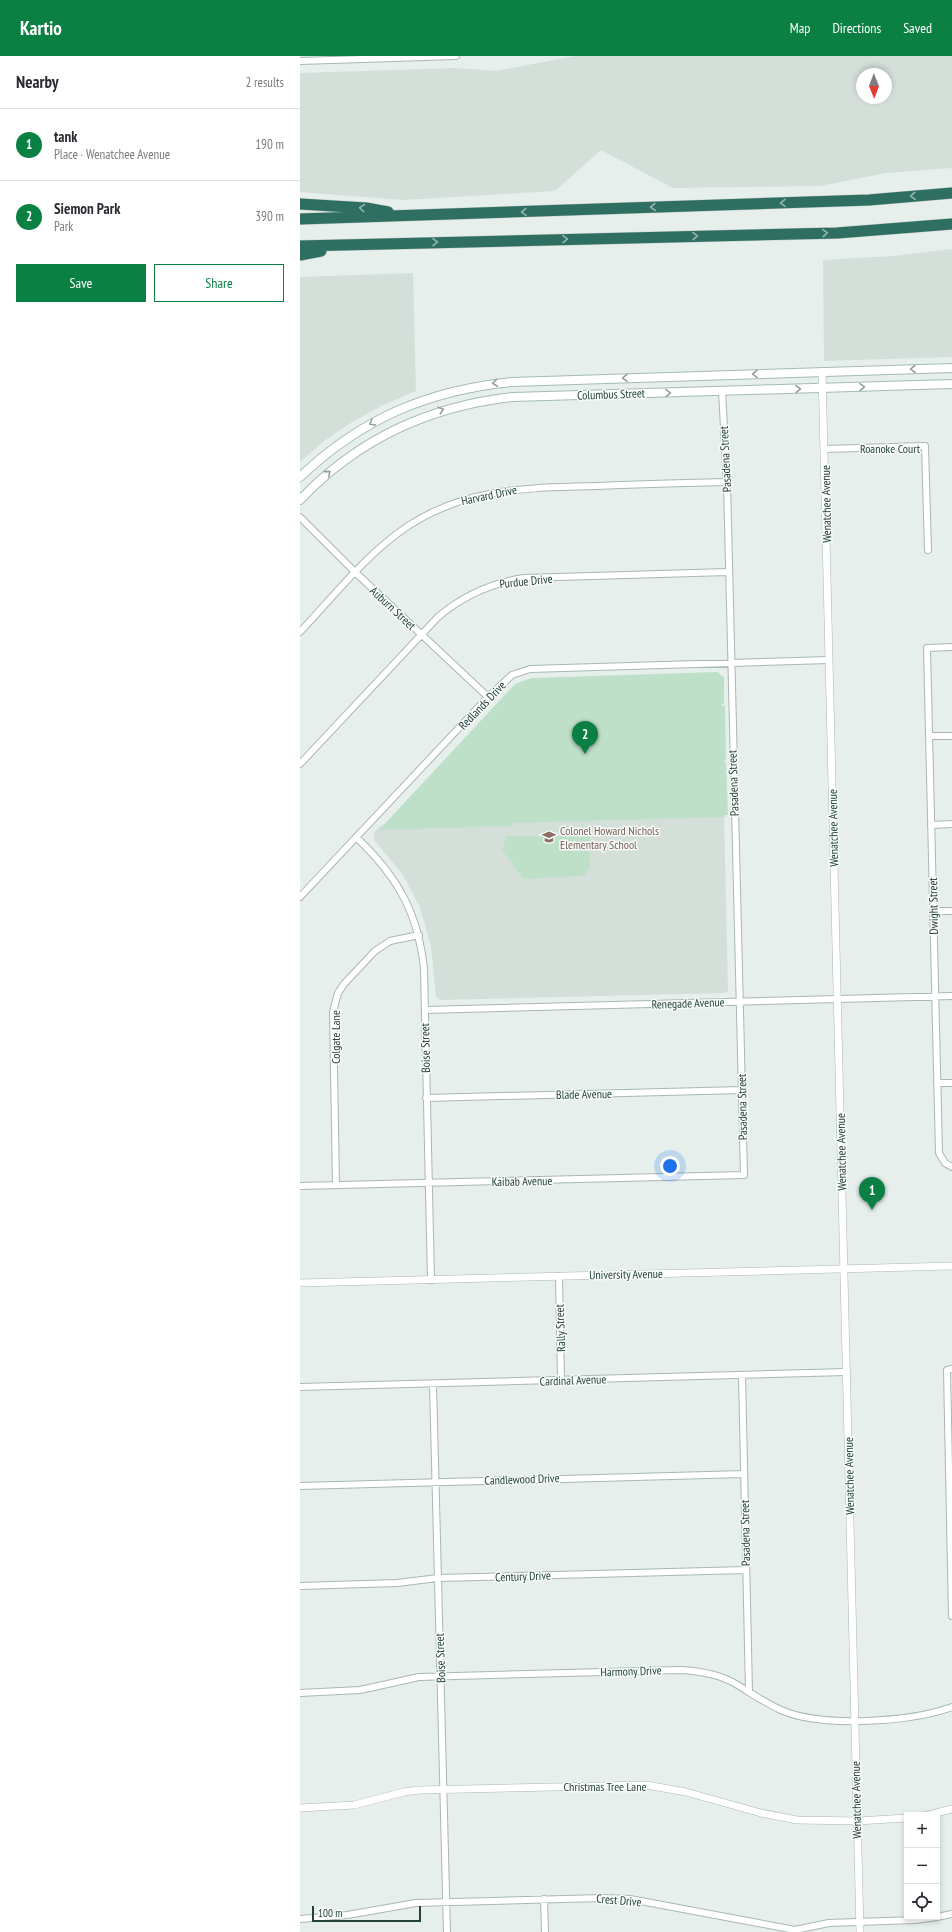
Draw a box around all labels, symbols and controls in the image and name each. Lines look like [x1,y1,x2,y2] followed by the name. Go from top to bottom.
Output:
[20,16,62,40] text: Kartio
[790,19,810,37] text: Map
[832,19,881,37] text: Directions
[903,19,932,37] text: Saved
[856,68,892,104] north arrow
[16,71,59,93] text: Nearby
[245,74,284,91] text: 2 results
[54,127,77,146] text: tank
[26,136,32,153] text: 1
[255,136,284,153] text: 190 m
[54,146,170,163] text: Place · Wenatchee Avenue
[910,192,916,201] one-way arrow
[780,198,786,207] one-way arrow
[54,199,120,218] text: Siemon Park
[650,203,656,212] one-way arrow
[359,204,365,213] one-way arrow
[26,208,32,225] text: 2
[255,208,284,225] text: 390 m
[521,208,527,217] one-way arrow
[54,218,73,235] text: Park
[822,229,828,238] one-way arrow
[692,232,698,241] one-way arrow
[562,235,568,244] one-way arrow
[432,238,438,246] one-way arrow
[16,264,146,302] button: Save
[154,264,284,302] button: Share
[910,365,916,374] one-way arrow
[752,370,758,378] one-way arrow
[622,374,628,382] one-way arrow
[492,379,498,388] one-way arrow
[859,382,865,391] one-way arrow
[795,384,801,393] one-way arrow
[577,385,646,403] street label: Columbus Street
[665,388,671,397] one-way arrow
[437,407,444,415] one-way arrow
[369,418,376,425] one-way arrow
[716,425,734,493] street label: Pasadena Street
[860,441,921,456] street label: Roanoke Court
[818,465,834,543] street label: Wenatchee Avenue
[323,470,331,477] one-way arrow
[460,482,518,508] street label: Harvard Drive
[499,571,553,591] street label: Purdue Drive
[367,583,420,633] street label: Auburn Street
[455,677,509,732] street label: Redlands Drive
[572,721,598,754] pin: 2
[724,749,742,816] street label: Pasadena Street
[825,789,841,867] street label: Wenatchee Avenue
[560,823,659,852] place label: Colonel Howard Nichols Elementary School
[541,829,557,845] school or university icon: Colonel Howard Nichols Elementary School
[925,877,941,935] street label: Dwight Street
[651,994,725,1012] street label: Renegade Avenue
[328,1010,343,1064] street label: Colgate Lane
[417,1022,433,1073] street label: Boise Street
[734,1073,750,1140] street label: Pasadena Street
[556,1086,612,1102] street label: Blade Avenue
[833,1113,849,1191] street label: Wenatchee Avenue
[660,1156,680,1176] your location
[491,1173,553,1189] street label: Kaibab Avenue
[859,1177,885,1210] pin: 1
[589,1266,663,1282] street label: University Avenue
[552,1303,568,1352] street label: Rally Street
[539,1371,607,1389] street label: Cardinal Avenue
[841,1437,857,1515] street label: Wenatchee Avenue
[484,1470,560,1488] street label: Candlewood Drive
[737,1499,753,1566] street label: Pasadena Street
[495,1568,551,1584] street label: Century Drive
[432,1632,448,1683] street label: Boise Street
[600,1662,662,1680] street label: Harmony Drive
[848,1761,864,1839] street label: Wenatchee Avenue
[564,1779,646,1794] street label: Christmas Tree Lane
[904,1812,940,1920] map controls
[904,1812,940,1848] button: +
[904,1848,940,1884] button: −
[904,1884,940,1920] button: locate
[596,1891,642,1909] street label: Crest Drive
[312,1904,421,1923] scale bar
[318,1906,342,1920] text: 100 m

